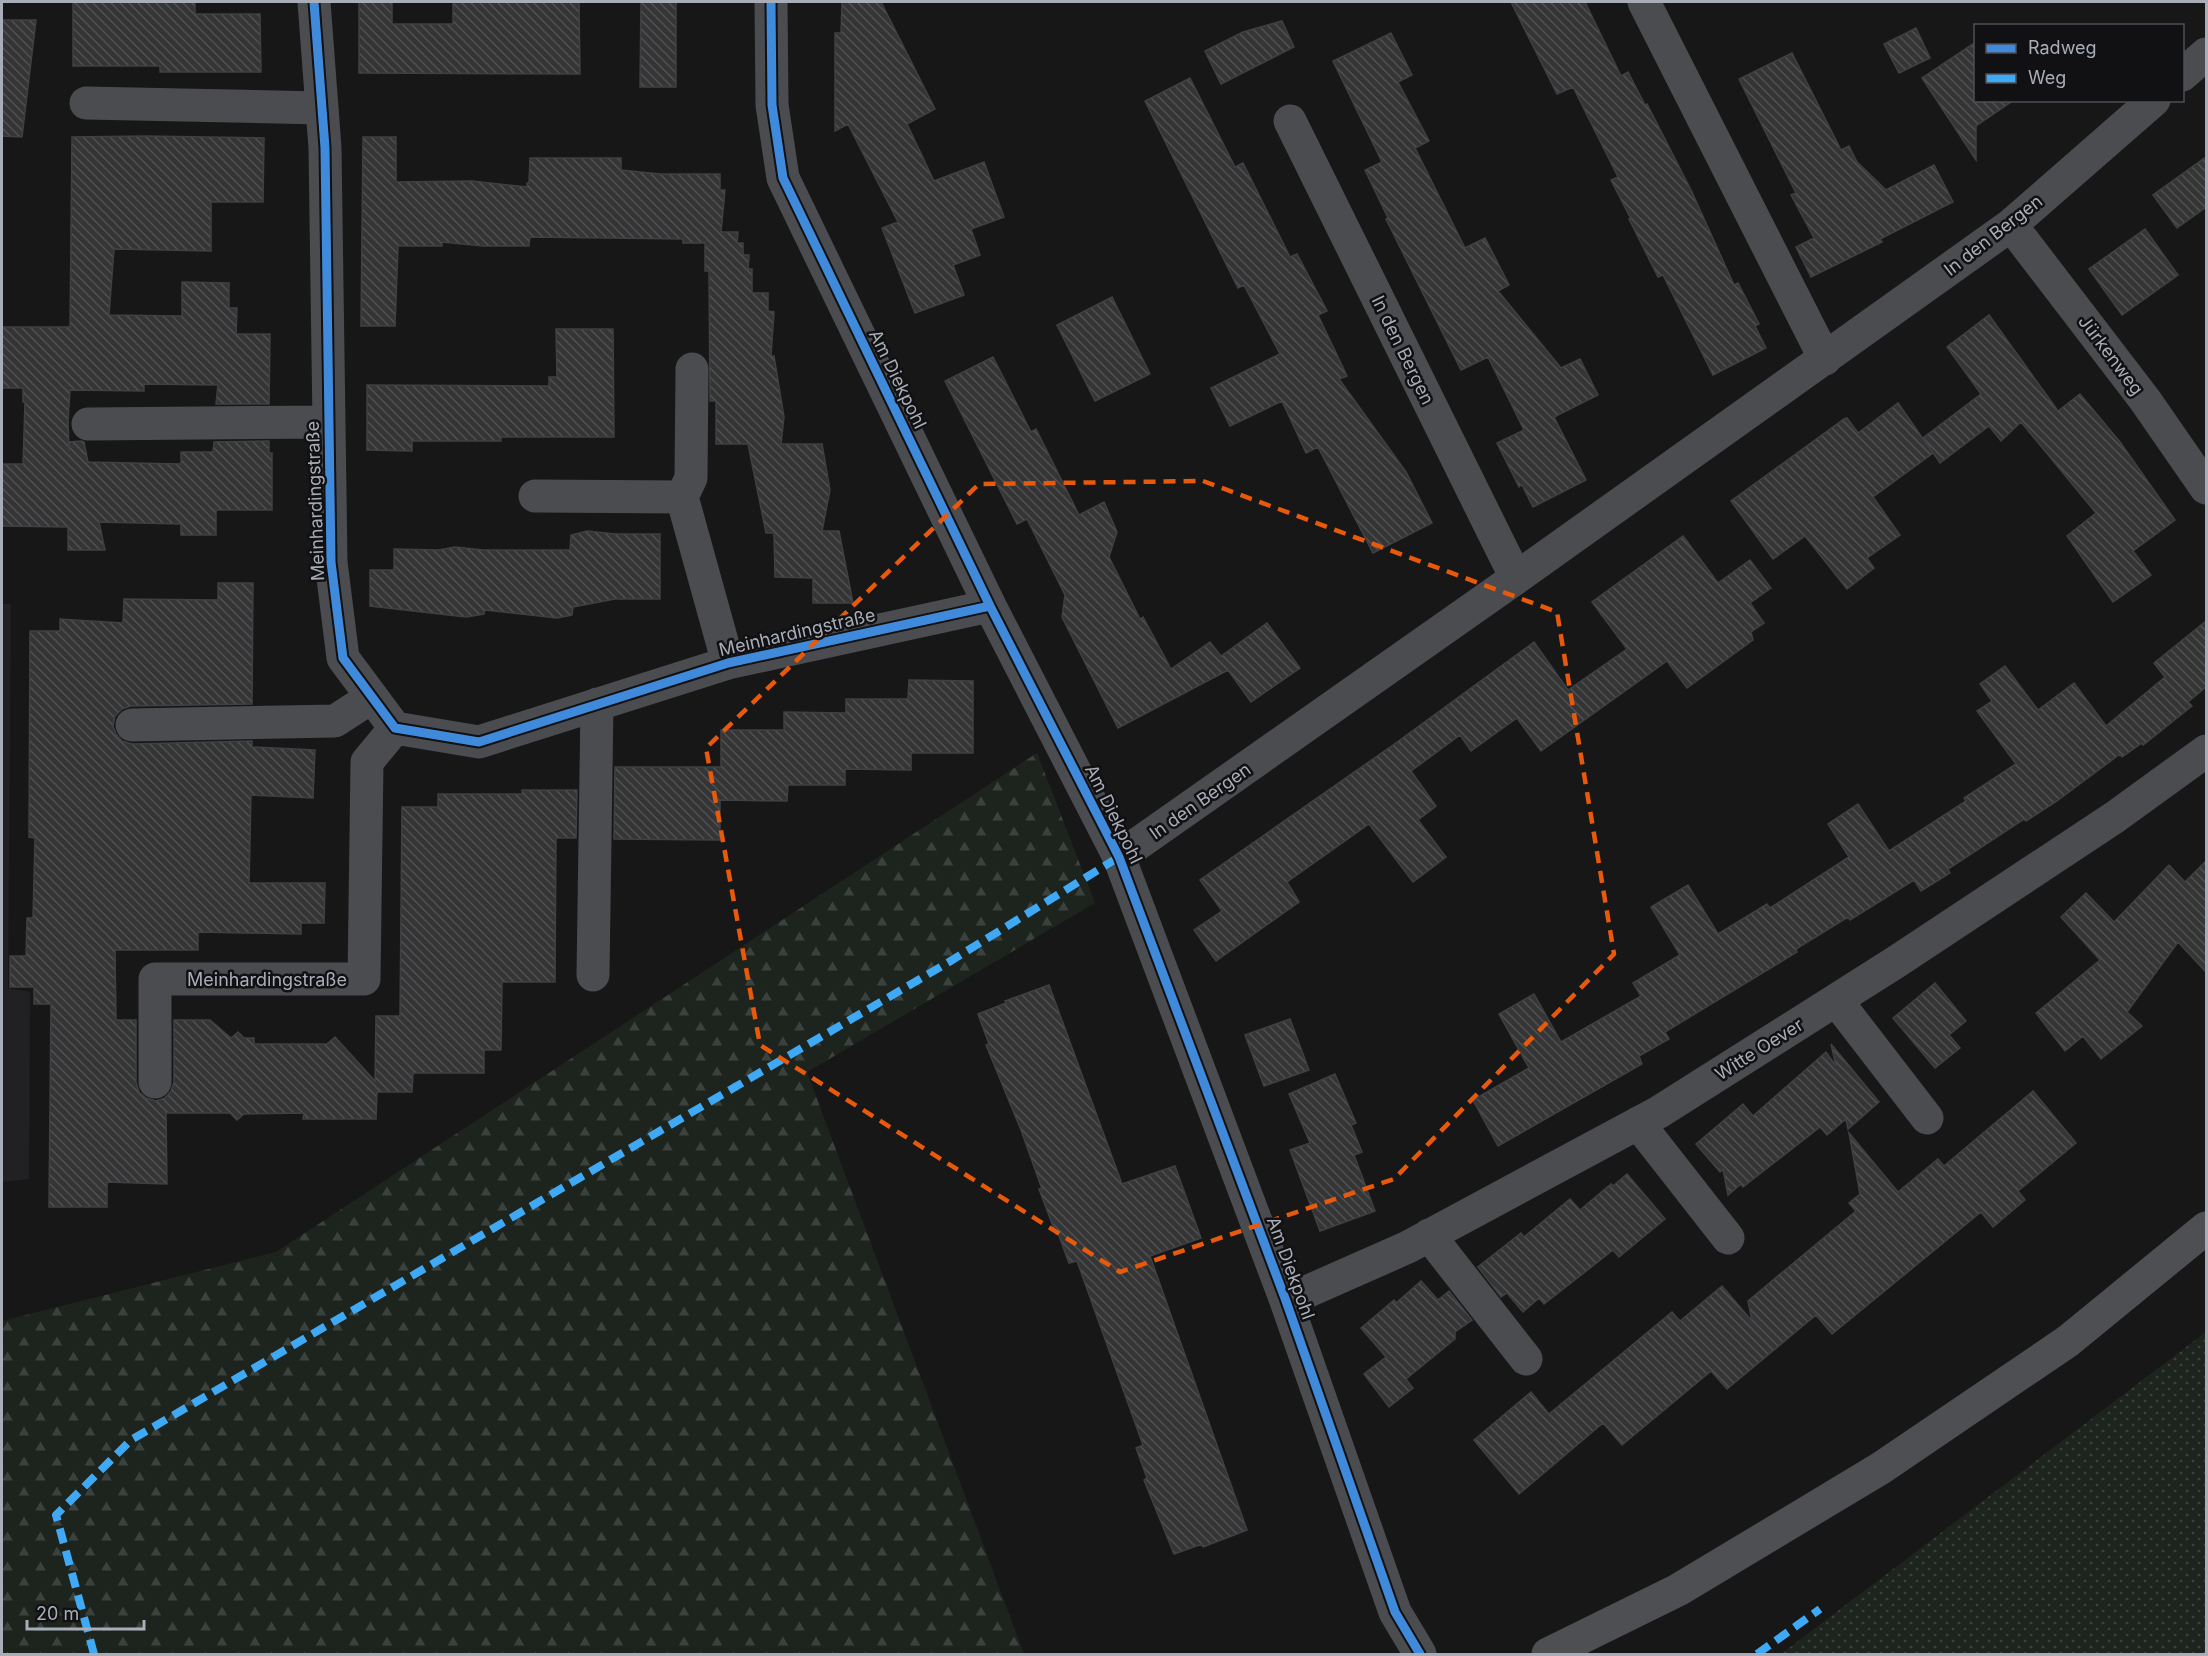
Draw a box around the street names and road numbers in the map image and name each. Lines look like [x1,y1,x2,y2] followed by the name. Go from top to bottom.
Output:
[1940,190,2046,280] street label: In den Bergen
[1368,292,1438,408] street label: In den Bergen
[2074,311,2148,399] street label: Jürkenweg
[865,326,931,432] street label: Am Diekpohl
[302,421,328,581] street label: Meinhardingstraße
[717,604,877,660] street label: Meinhardingstraße
[1145,758,1255,844] street label: In den Bergen
[1081,761,1147,867] street label: Am Diekpohl
[187,969,347,990] street label: Meinhardingstraße
[1711,1014,1807,1084] street label: Witte Oever
[1263,1214,1319,1322] street label: Am Diekpohl

